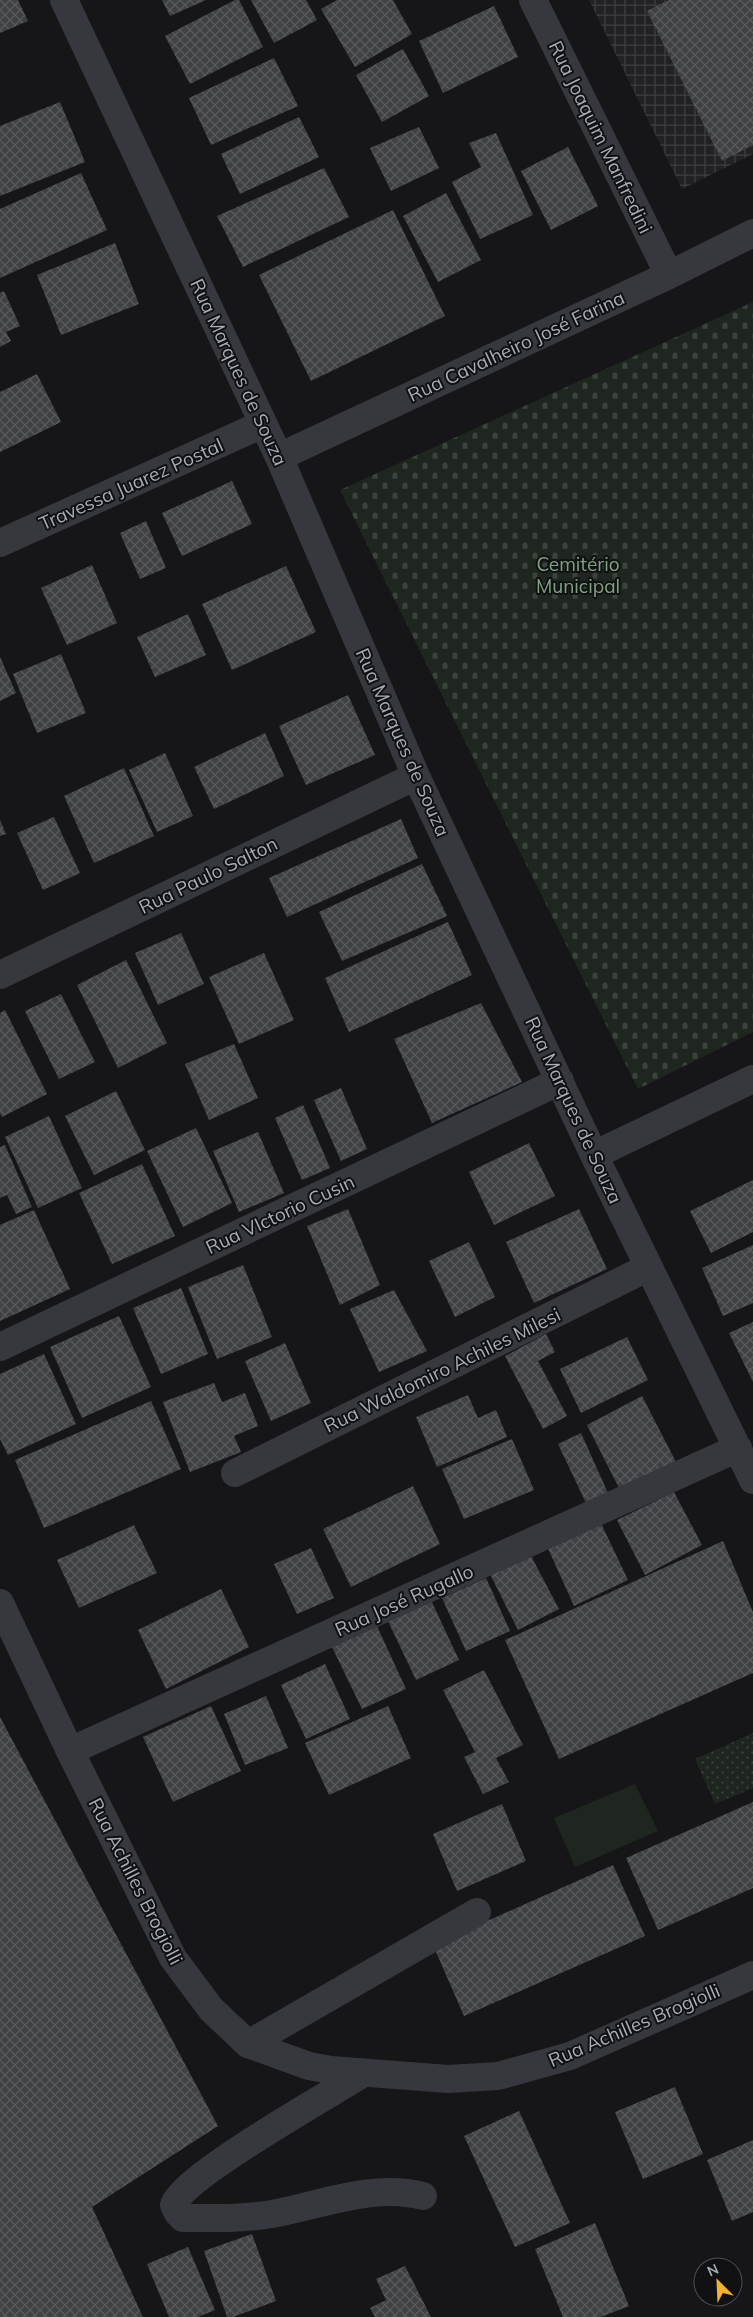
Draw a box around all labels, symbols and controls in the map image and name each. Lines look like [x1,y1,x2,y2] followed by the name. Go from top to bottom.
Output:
[544,37,658,237] street label: Rua Joaquim Manfredini
[185,275,293,469] street label: Rua Marques de Souza
[404,285,628,407] street label: Rua Cavalheiro José Farina
[35,433,227,535] street label: Travessa Juarez Postal
[536,552,620,598] park label: Cemitério Municipal
[351,644,455,840] street label: Rua Marques de Souza
[135,831,281,919] street label: Rua Paulo Salton
[520,1013,628,1207] street label: Rua Marques de Souza
[202,1169,358,1259] street label: Rua VIctorio Cusin
[320,1302,564,1438] street label: Rua Waldomiro Achiles Milesi
[331,1559,477,1641] street label: Rua José Rugallo
[84,1794,188,1968] street label: Rua Achilles Brogiolli
[545,1978,723,2072] street label: Rua Achilles Brogiolli
[693,2257,743,2307] north arrow
[704,2260,721,2280] text: N

